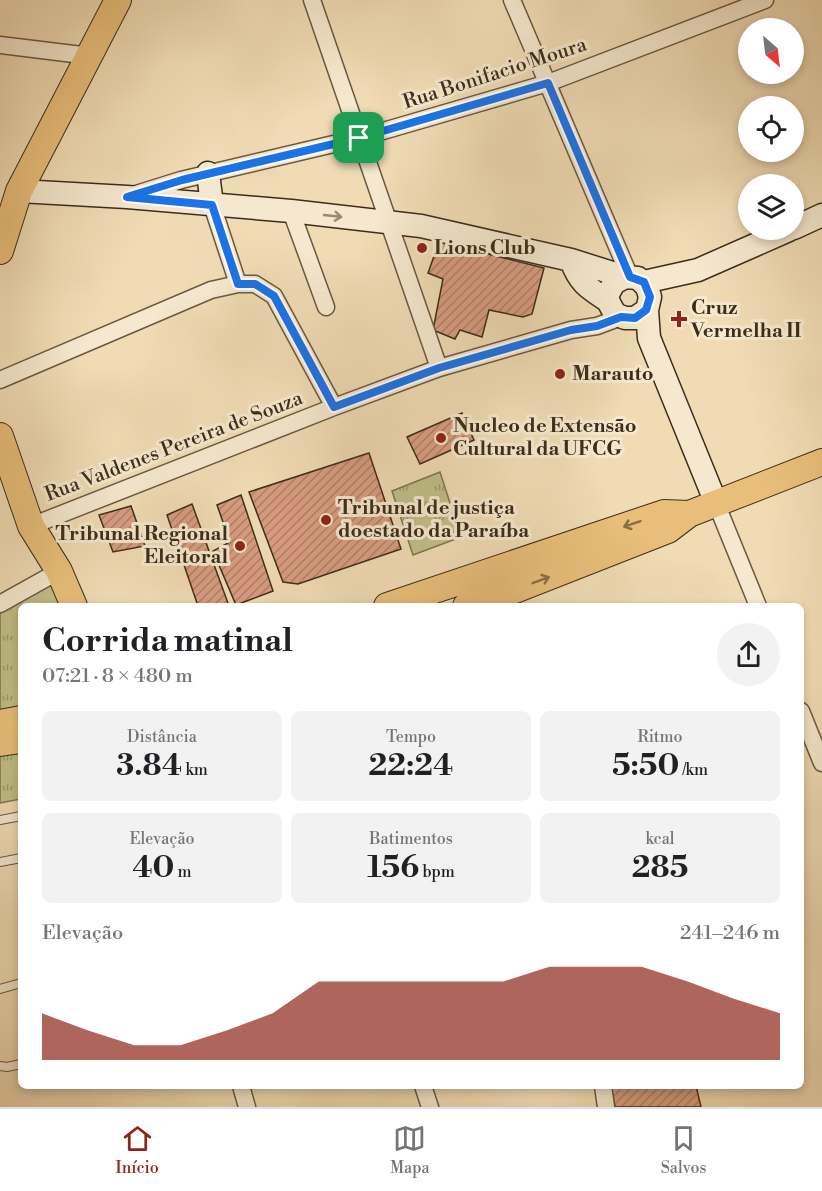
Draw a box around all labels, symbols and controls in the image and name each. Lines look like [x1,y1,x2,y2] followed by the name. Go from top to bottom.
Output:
[738,18,804,84] north arrow
[738,18,804,240] map controls
[400,32,591,116] street label: Rua Bonifacio Moura
[738,96,804,162] button: locate
[333,112,384,163] pin
[342,121,375,154] icon: arrive
[738,174,804,240] button: layers
[322,210,342,221] one-way arrow
[434,236,536,261] place label: Lions Club
[415,241,429,255] marker: Lions Club
[690,296,802,344] place label: Cruz Vermelha II
[672,312,686,326] marker: Cruz Vermelha II
[572,362,653,387] place label: Marauto
[553,367,567,381] marker: Marauto
[41,386,307,508] street label: Rua Valdenes Pereira de Souza
[453,414,637,462] place label: Nucleo de Extensão Cultural da UFCG
[434,431,448,445] marker: Nucleo de Extensão Cultural da UFCG
[338,496,529,544] place label: Tribunal de justiça doestado da Paraíba
[319,513,333,527] marker: Tribunal de justiça doestado da Paraíba
[623,519,642,530] one-way arrow
[56,522,228,570] place label: Tribunal Regional Eleitoral
[233,539,247,553] marker: Tribunal Regional Eleitoral
[531,574,550,585] one-way arrow
[42,621,293,662] text: Corrida matinal
[717,623,780,686] button: share
[42,664,193,689] text: 07:21 · 8 × 480 m
[127,727,197,747] text: Distância
[386,727,436,747] text: Tempo
[638,727,682,747] text: Ritmo
[116,747,182,785] text: 3.84
[369,747,453,785] text: 22:24
[612,747,679,785] text: 5:50
[182,760,208,780] text: km
[679,760,708,780] text: /km
[130,829,194,849] text: Elevação
[369,829,453,849] text: Batimentos
[645,829,675,849] text: kcal
[132,849,174,887] text: 40
[367,849,419,887] text: 156
[632,849,688,887] text: 285
[174,862,192,882] text: m
[419,862,455,882] text: bpm
[42,921,123,946] text: Elevação
[680,921,780,946] text: 241–246 m
[116,1122,159,1178] tab: Início
[390,1122,430,1178] tab: Mapa
[661,1122,706,1178] tab: Salvos

